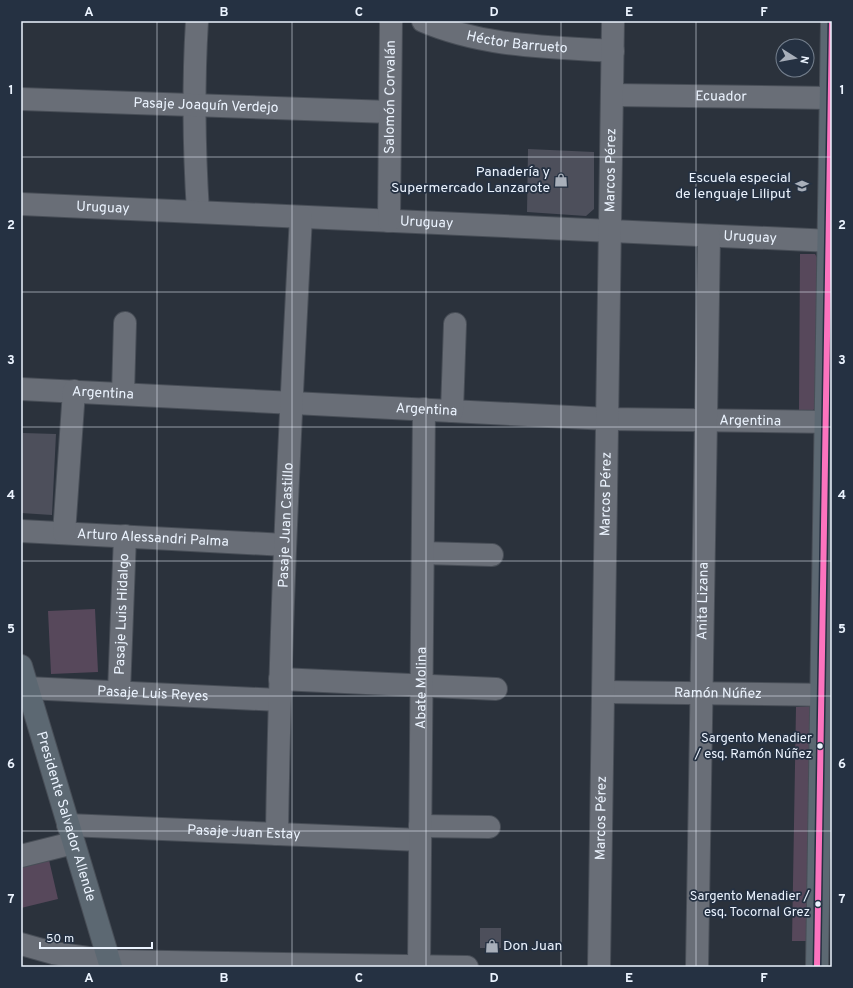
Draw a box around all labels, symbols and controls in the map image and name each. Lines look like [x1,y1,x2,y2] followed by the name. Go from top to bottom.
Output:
[84,5,94,21] text: A
[220,5,229,21] text: B
[355,5,363,21] text: C
[489,5,499,21] text: D
[625,5,633,21] text: E
[760,5,768,21] text: F
[465,27,568,57] street label: Héctor Barrueto
[775,38,815,78] north arrow
[381,40,399,154] street label: Salomón Corvalán
[796,55,811,65] text: N
[8,83,14,99] text: 1
[839,83,845,99] text: 1
[695,88,747,105] street label: Ecuador
[133,94,279,117] street label: Pasaje Joaquín Verdejo
[602,128,620,212] street label: Marcos Pérez
[391,164,550,197] place label: Panadería y Supermercado Lanzarote
[675,170,791,203] place label: Escuela especial de lenguaje Liliput
[553,172,569,188] shop icon: Panadería y Supermercado Lanzarote
[794,178,810,194] school or university icon: Escuela especial de lenguaje Liliput
[76,198,130,217] street label: Uruguay
[400,213,454,232] street label: Uruguay
[7,218,15,234] text: 2
[838,218,846,234] text: 2
[723,228,777,247] street label: Uruguay
[7,353,15,369] text: 3
[838,353,846,369] text: 3
[72,383,134,403] street label: Argentina
[395,400,458,420] street label: Argentina
[719,412,781,430] street label: Argentina
[597,452,615,536] street label: Marcos Pérez
[275,462,297,588] street label: Pasaje Juan Castillo
[7,488,15,504] text: 4
[838,488,846,504] text: 4
[76,525,229,551] street label: Arturo Alessandri Palma
[111,553,133,675] street label: Pasaje Luis Hidalgo
[694,562,712,640] street label: Anita Lizana
[7,622,15,638] text: 5
[838,622,846,638] text: 5
[413,647,430,729] street label: Abate Molina
[97,683,209,705] street label: Pasaje Luis Reyes
[674,684,762,703] street label: Ramón Núñez
[33,729,99,903] street label: Presidente Salvador Allende
[694,731,812,763] place label: Sargento Menadier / esq. Ramón Núñez
[815,741,825,751] marker: Sargento Menadier / esq. Ramón Núñez
[7,757,15,773] text: 6
[838,757,846,773] text: 6
[592,776,610,860] street label: Marcos Pérez
[187,822,301,843] street label: Pasaje Juan Estay
[690,889,811,921] place label: Sargento Menadier / esq. Tocornal Grez
[8,892,15,908] text: 7
[839,892,846,908] text: 7
[813,899,823,909] marker: Sargento Menadier / esq. Tocornal Grez
[40,924,152,950] scale bar
[46,931,74,947] text: 50 m
[484,938,500,954] shop icon: Don Juan
[503,938,562,955] place label: Don Juan
[84,971,94,987] text: A
[220,971,229,987] text: B
[355,971,363,987] text: C
[489,971,499,987] text: D
[625,971,633,987] text: E
[760,971,768,987] text: F

